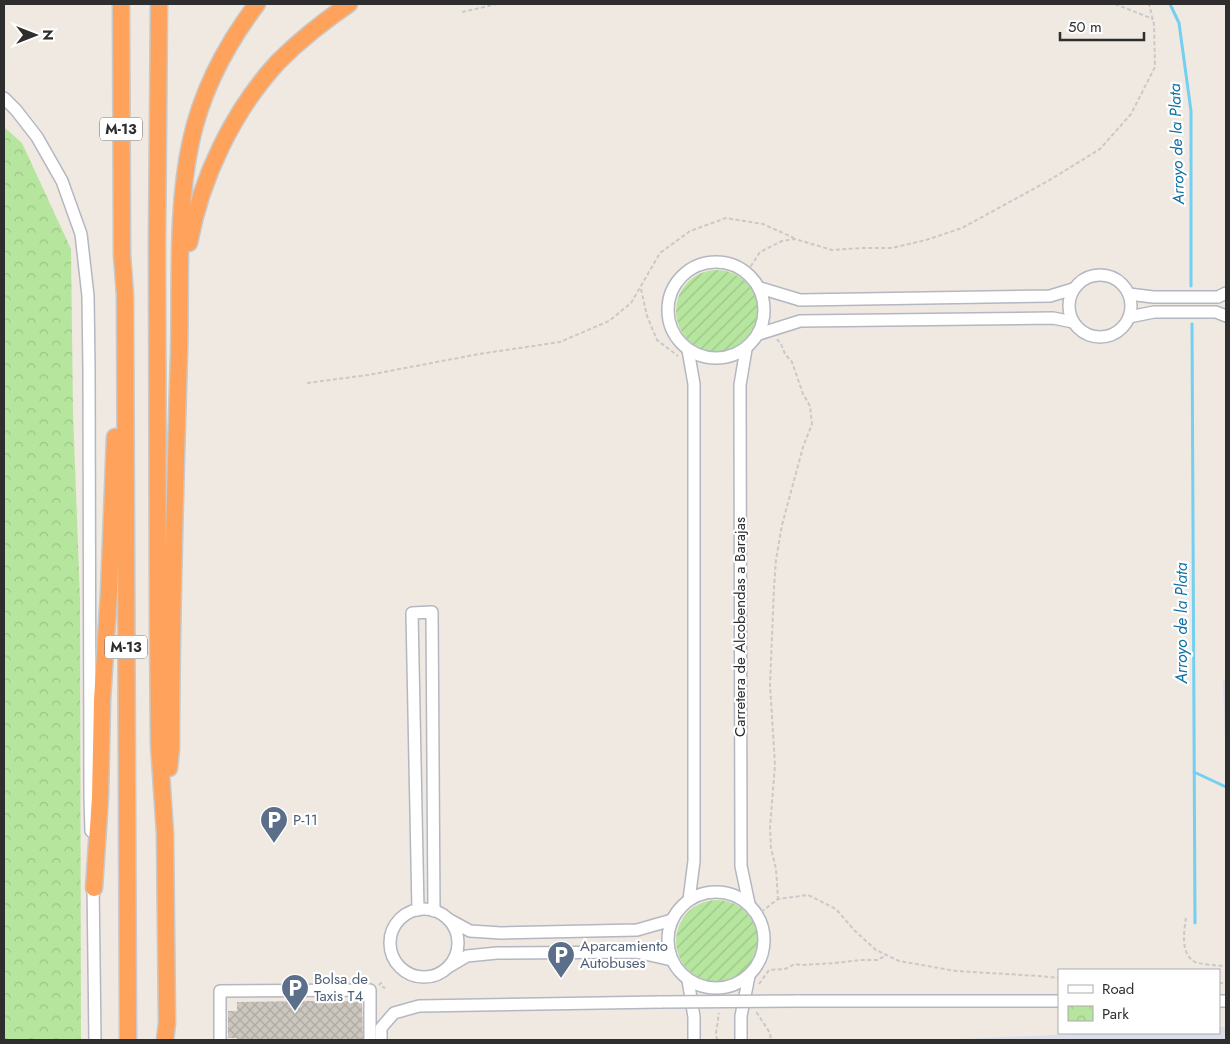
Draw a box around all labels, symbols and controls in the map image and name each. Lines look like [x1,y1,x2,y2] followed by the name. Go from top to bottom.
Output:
[10,10,60,60] north arrow
[1060,10,1144,42] scale bar
[1068,16,1102,38] text: 50 m
[38,29,58,41] text: N
[1163,83,1190,206] water label: Arroyo de la Plata
[100,118,142,140] road number: M-13
[729,517,751,737] street label: Carretera de Alcobendas a Barajas
[1170,562,1193,685] water label: Arroyo de la Plata
[105,636,147,659] road number: M-13
[259,805,289,844] parking icon: P-11
[293,809,318,831] place label: P-11
[580,935,668,974] place label: Aparcamiento Autobuses
[546,940,576,979] parking icon: Aparcamiento Autobuses
[314,968,368,1007] place label: Bolsa de Taxis T4
[1058,969,1220,1034] legend
[280,973,310,1012] parking icon: Bolsa de Taxis T4
[1102,978,1134,1000] text: Road
[1102,1003,1129,1025] text: Park

